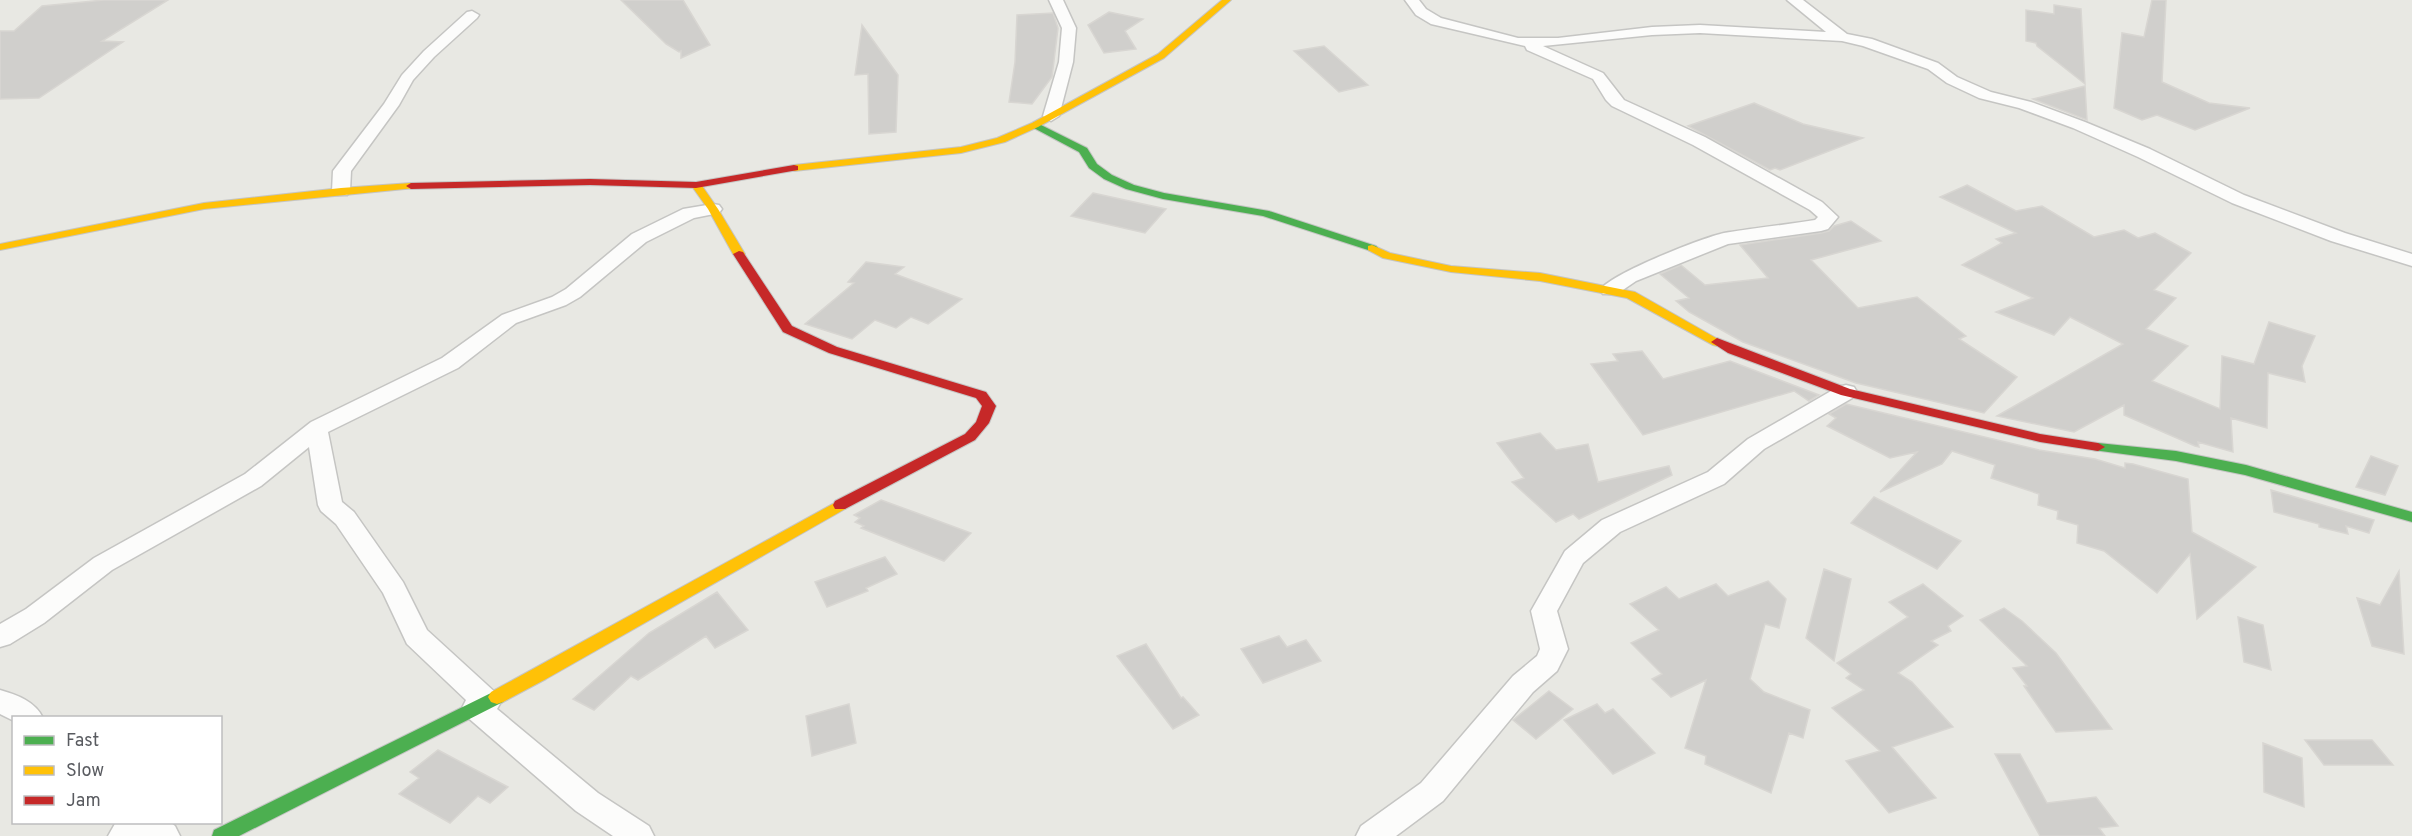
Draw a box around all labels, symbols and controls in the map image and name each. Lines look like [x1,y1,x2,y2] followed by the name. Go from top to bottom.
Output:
[12,716,222,824] legend
[66,730,99,753] text: Fast
[66,760,104,783] text: Slow
[66,790,101,813] text: Jam

